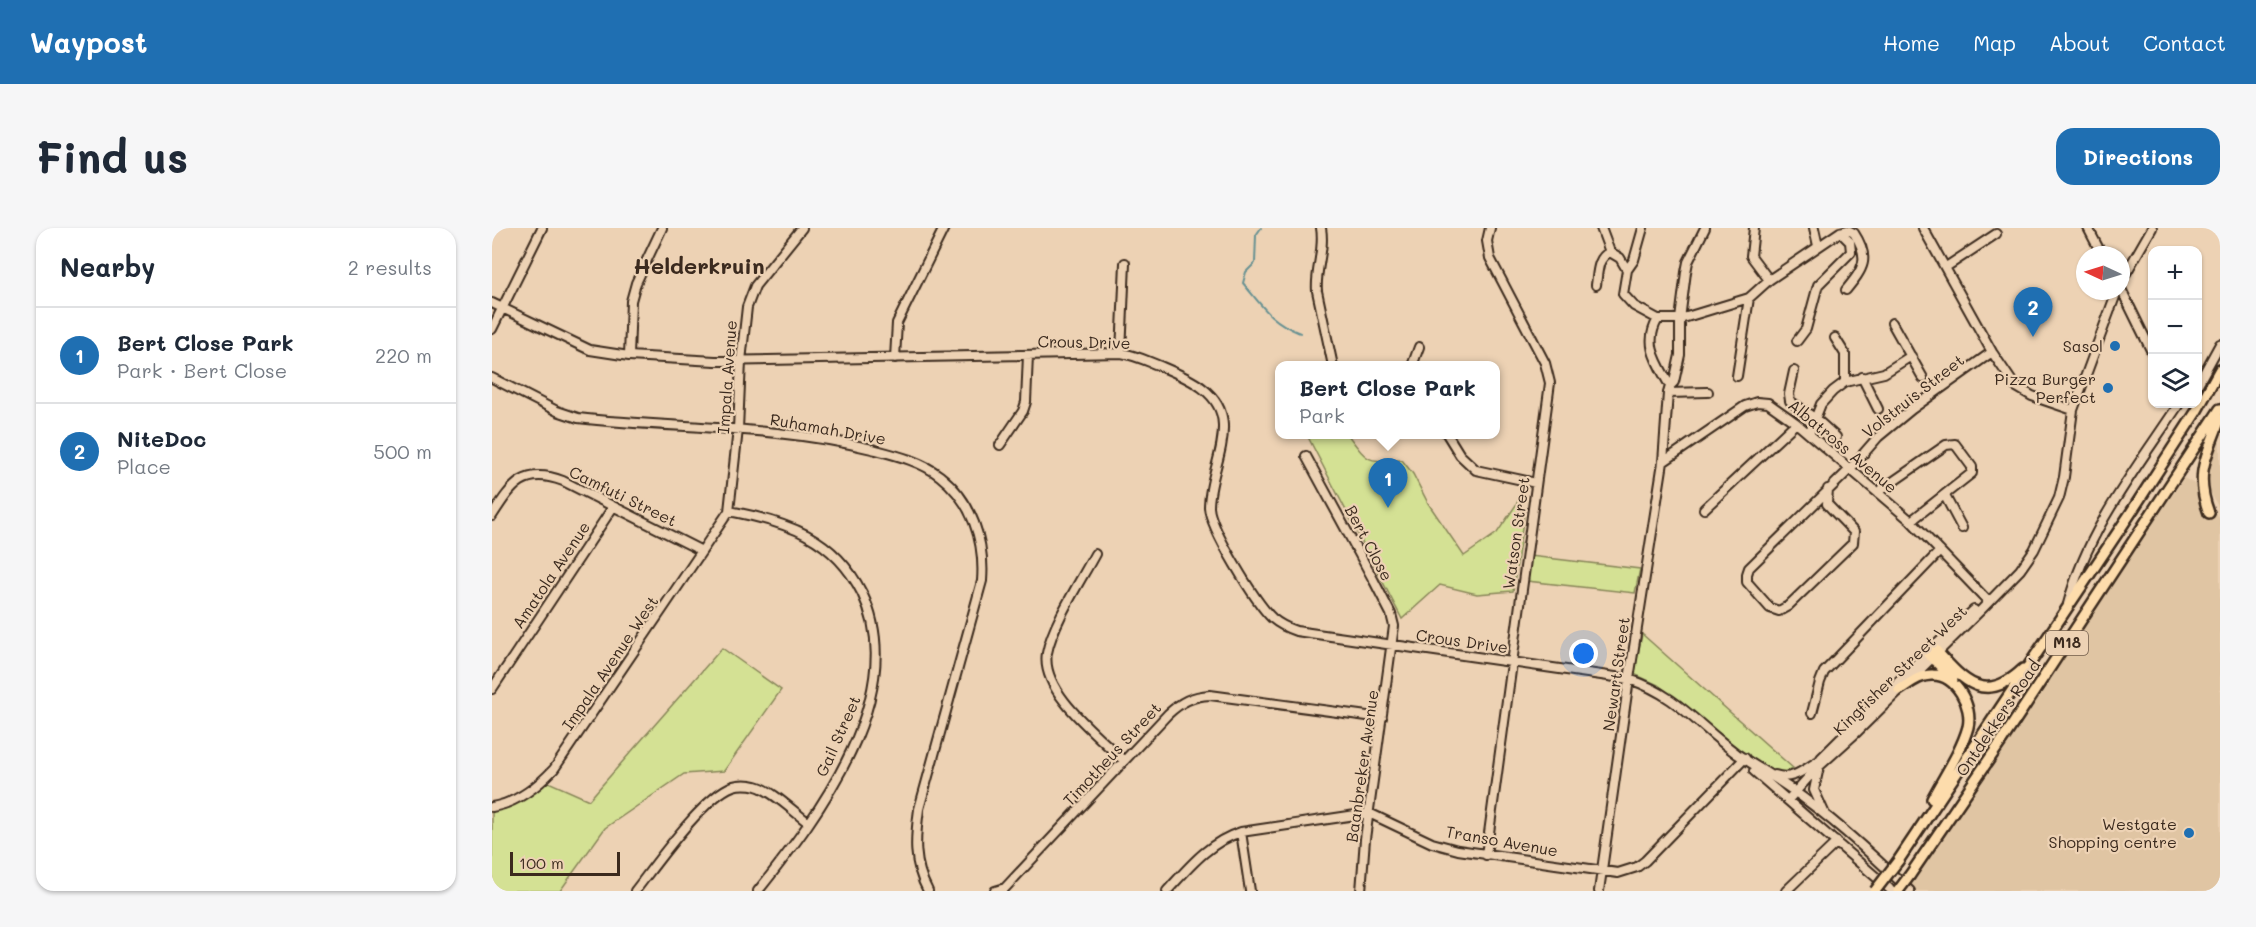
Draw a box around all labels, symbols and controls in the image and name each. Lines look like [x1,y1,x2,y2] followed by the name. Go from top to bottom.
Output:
[30,24,147,60] text: Waypost
[1883,29,1940,56] text: Home
[1973,29,2016,56] text: Map
[2049,29,2110,56] text: About
[2143,29,2226,56] text: Contact
[2056,128,2220,185] button: Directions
[36,129,188,184] text: Find us
[2076,246,2130,300] north arrow
[2148,246,2202,408] map controls
[2148,246,2202,300] button: +
[60,250,155,284] text: Nearby
[633,251,765,280] district label: Helderkruin
[348,254,432,280] text: 2 results
[2014,288,2052,337] pin: 2
[2148,300,2202,354] button: −
[712,319,741,435] street label: Impala Avenue
[117,328,294,357] text: Bert Close Park
[1037,330,1131,353] street label: Crous Drive
[2063,335,2103,356] place label: Sasol
[2108,339,2122,353] marker: Sasol
[75,342,84,368] text: 1
[375,342,432,368] text: 220 m
[1857,349,1968,442] street label: Volstruis Street
[2148,354,2202,408] button: layers
[117,357,287,383] text: Park · Bert Close
[1275,361,1500,439] popup
[1995,368,2096,407] place label: Pizza Burger Perfect
[1299,373,1476,402] text: Bert Close Park
[2101,381,2115,395] marker: Pizza Burger Perfect
[1785,394,1902,497] street label: Albatross Avenue
[1299,402,1345,428] text: Park
[769,408,888,449] street label: Ruhamah Drive
[117,424,206,453] text: NiteDoc
[74,438,85,464] text: 2
[373,438,432,464] text: 500 m
[117,453,171,479] text: Place
[1368,458,1408,508] pin: 1
[566,460,680,531] street label: Camfuti Street
[1497,475,1534,590] street label: Watson Street
[1341,501,1398,584] street label: Bert Close
[507,517,594,632] street label: Amatola Avenue
[557,591,662,734] street label: Impala Avenue West
[1828,600,1971,739] street label: Kingfisher Street West
[1597,615,1634,732] street label: Newart Street
[1415,624,1510,657] street label: Crous Drive
[2046,631,2088,655] road number: M18
[1569,639,1598,668] your location
[1951,655,2044,780] street label: Ontdekkers Road
[1340,688,1383,844] street label: Baanbreker Avenue
[810,692,865,780] street label: Gail Street
[1058,697,1165,810] street label: Timotheus Street
[2048,813,2177,852] place label: Westgate Shopping centre
[1444,820,1560,861] street label: Transo Avenue
[2182,826,2196,840] marker: Westgate Shopping centre
[510,849,620,876] scale bar
[519,852,564,873] text: 100 m

